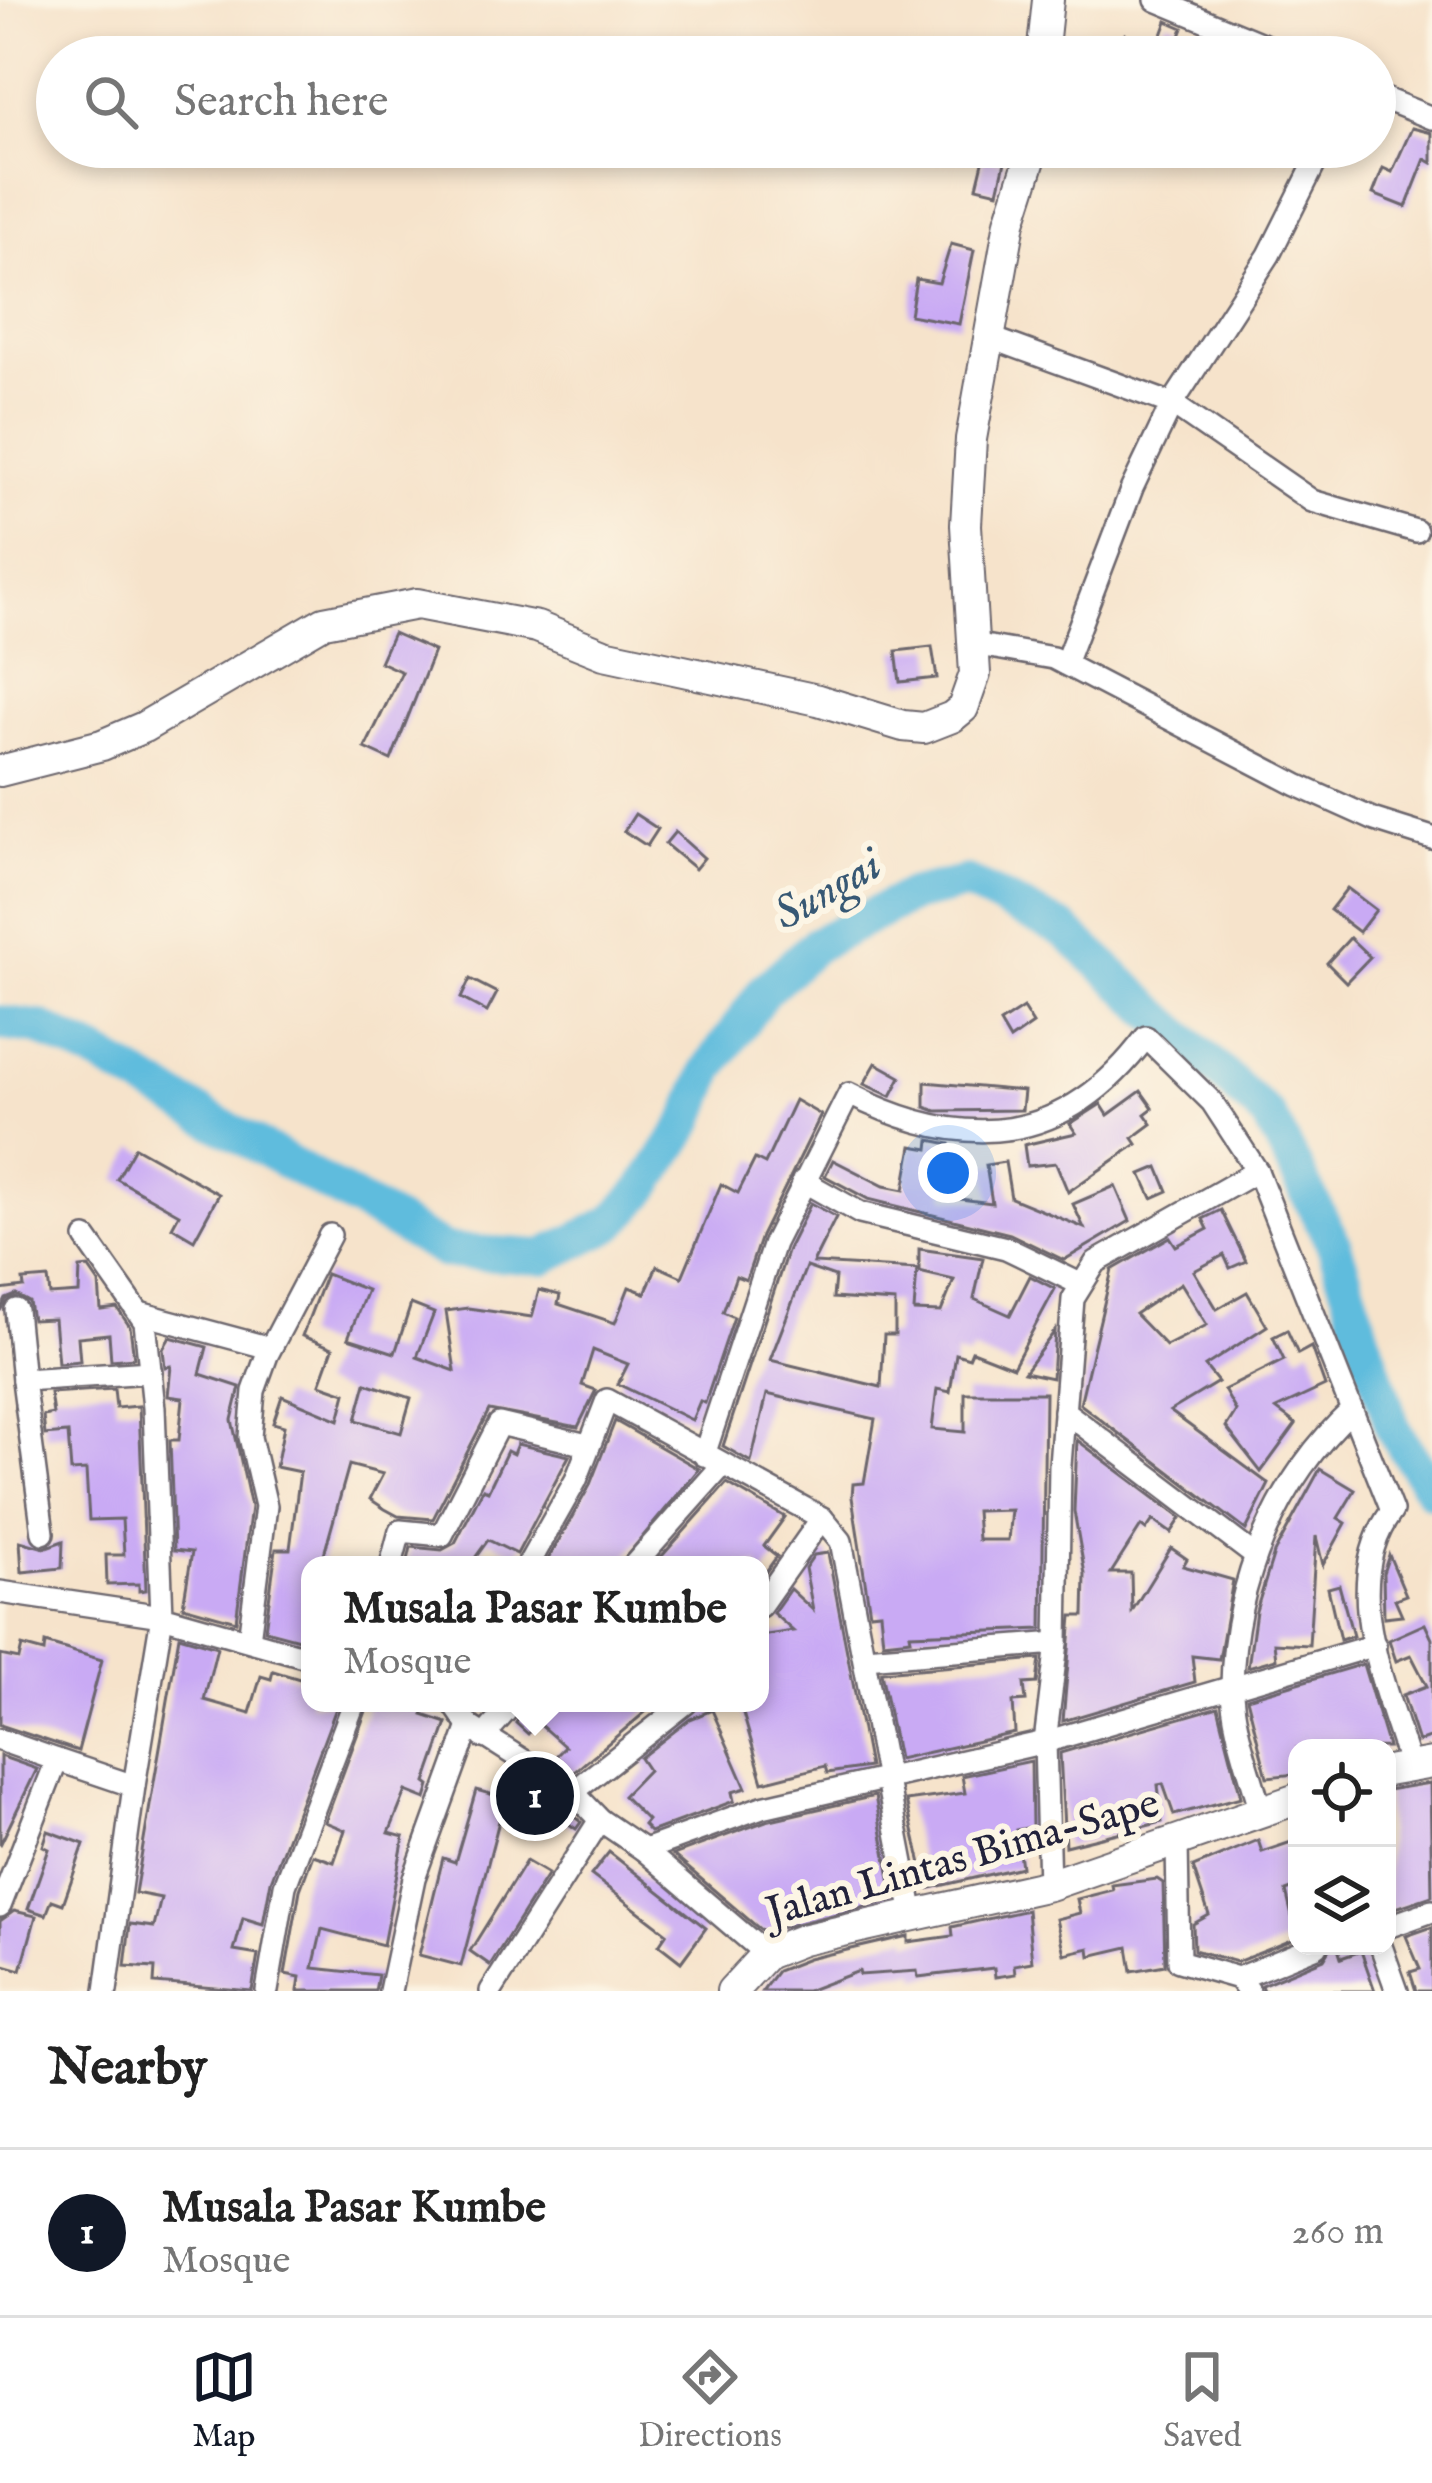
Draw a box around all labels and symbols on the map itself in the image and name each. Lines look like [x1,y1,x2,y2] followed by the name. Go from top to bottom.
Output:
[764,836,895,945] water label: Sungai
[918,1143,978,1203] your location
[496,1751,574,1841] pin: 1
[757,1778,1165,1942] street label: Jalan Lintas Bima-Sape

